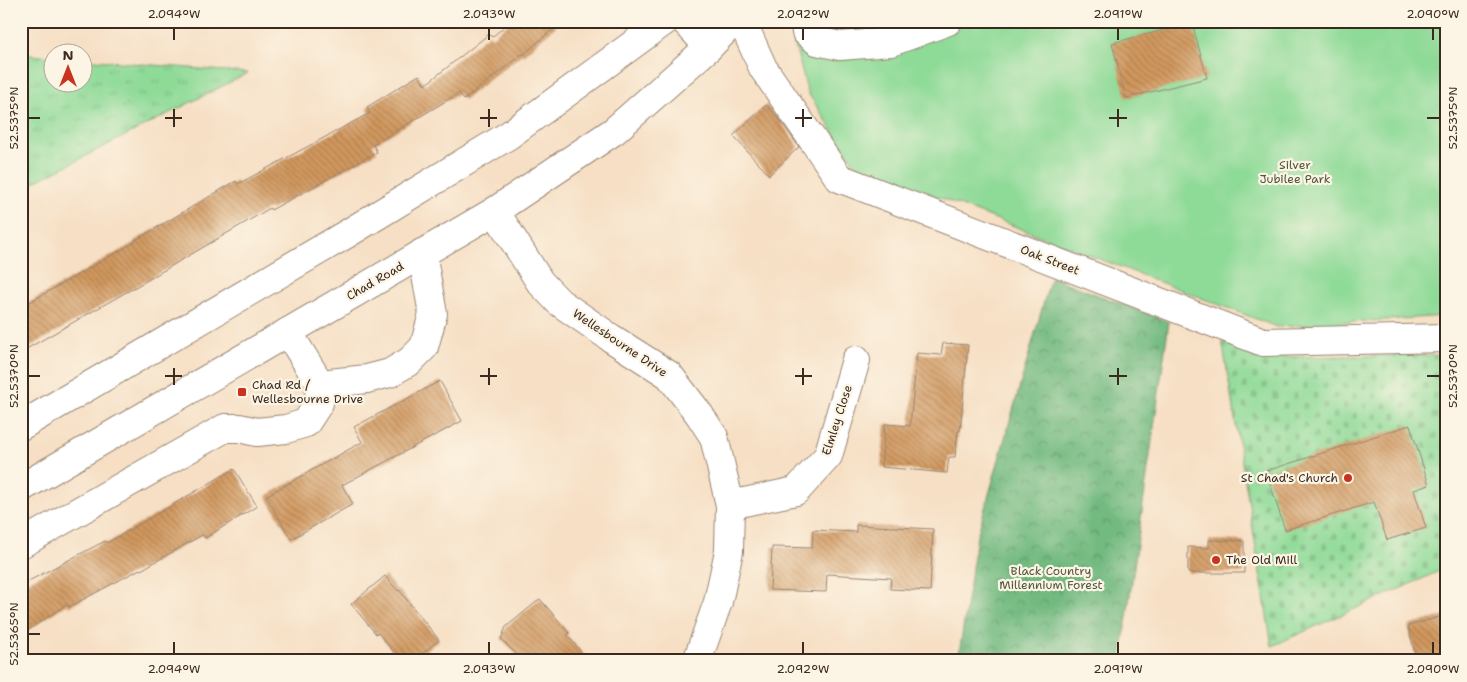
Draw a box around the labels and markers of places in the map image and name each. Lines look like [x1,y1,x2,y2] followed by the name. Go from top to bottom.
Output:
[252,377,363,407] place label: Chad Rd / Wellesbourne Drive
[236,386,248,398] marker: Chad Rd / Wellesbourne Drive
[1241,470,1338,486] place label: St Chad's Church
[1342,472,1354,484] marker: St Chad's Church
[1226,552,1297,568] place label: The Old Mill
[1210,554,1222,566] marker: The Old Mill

